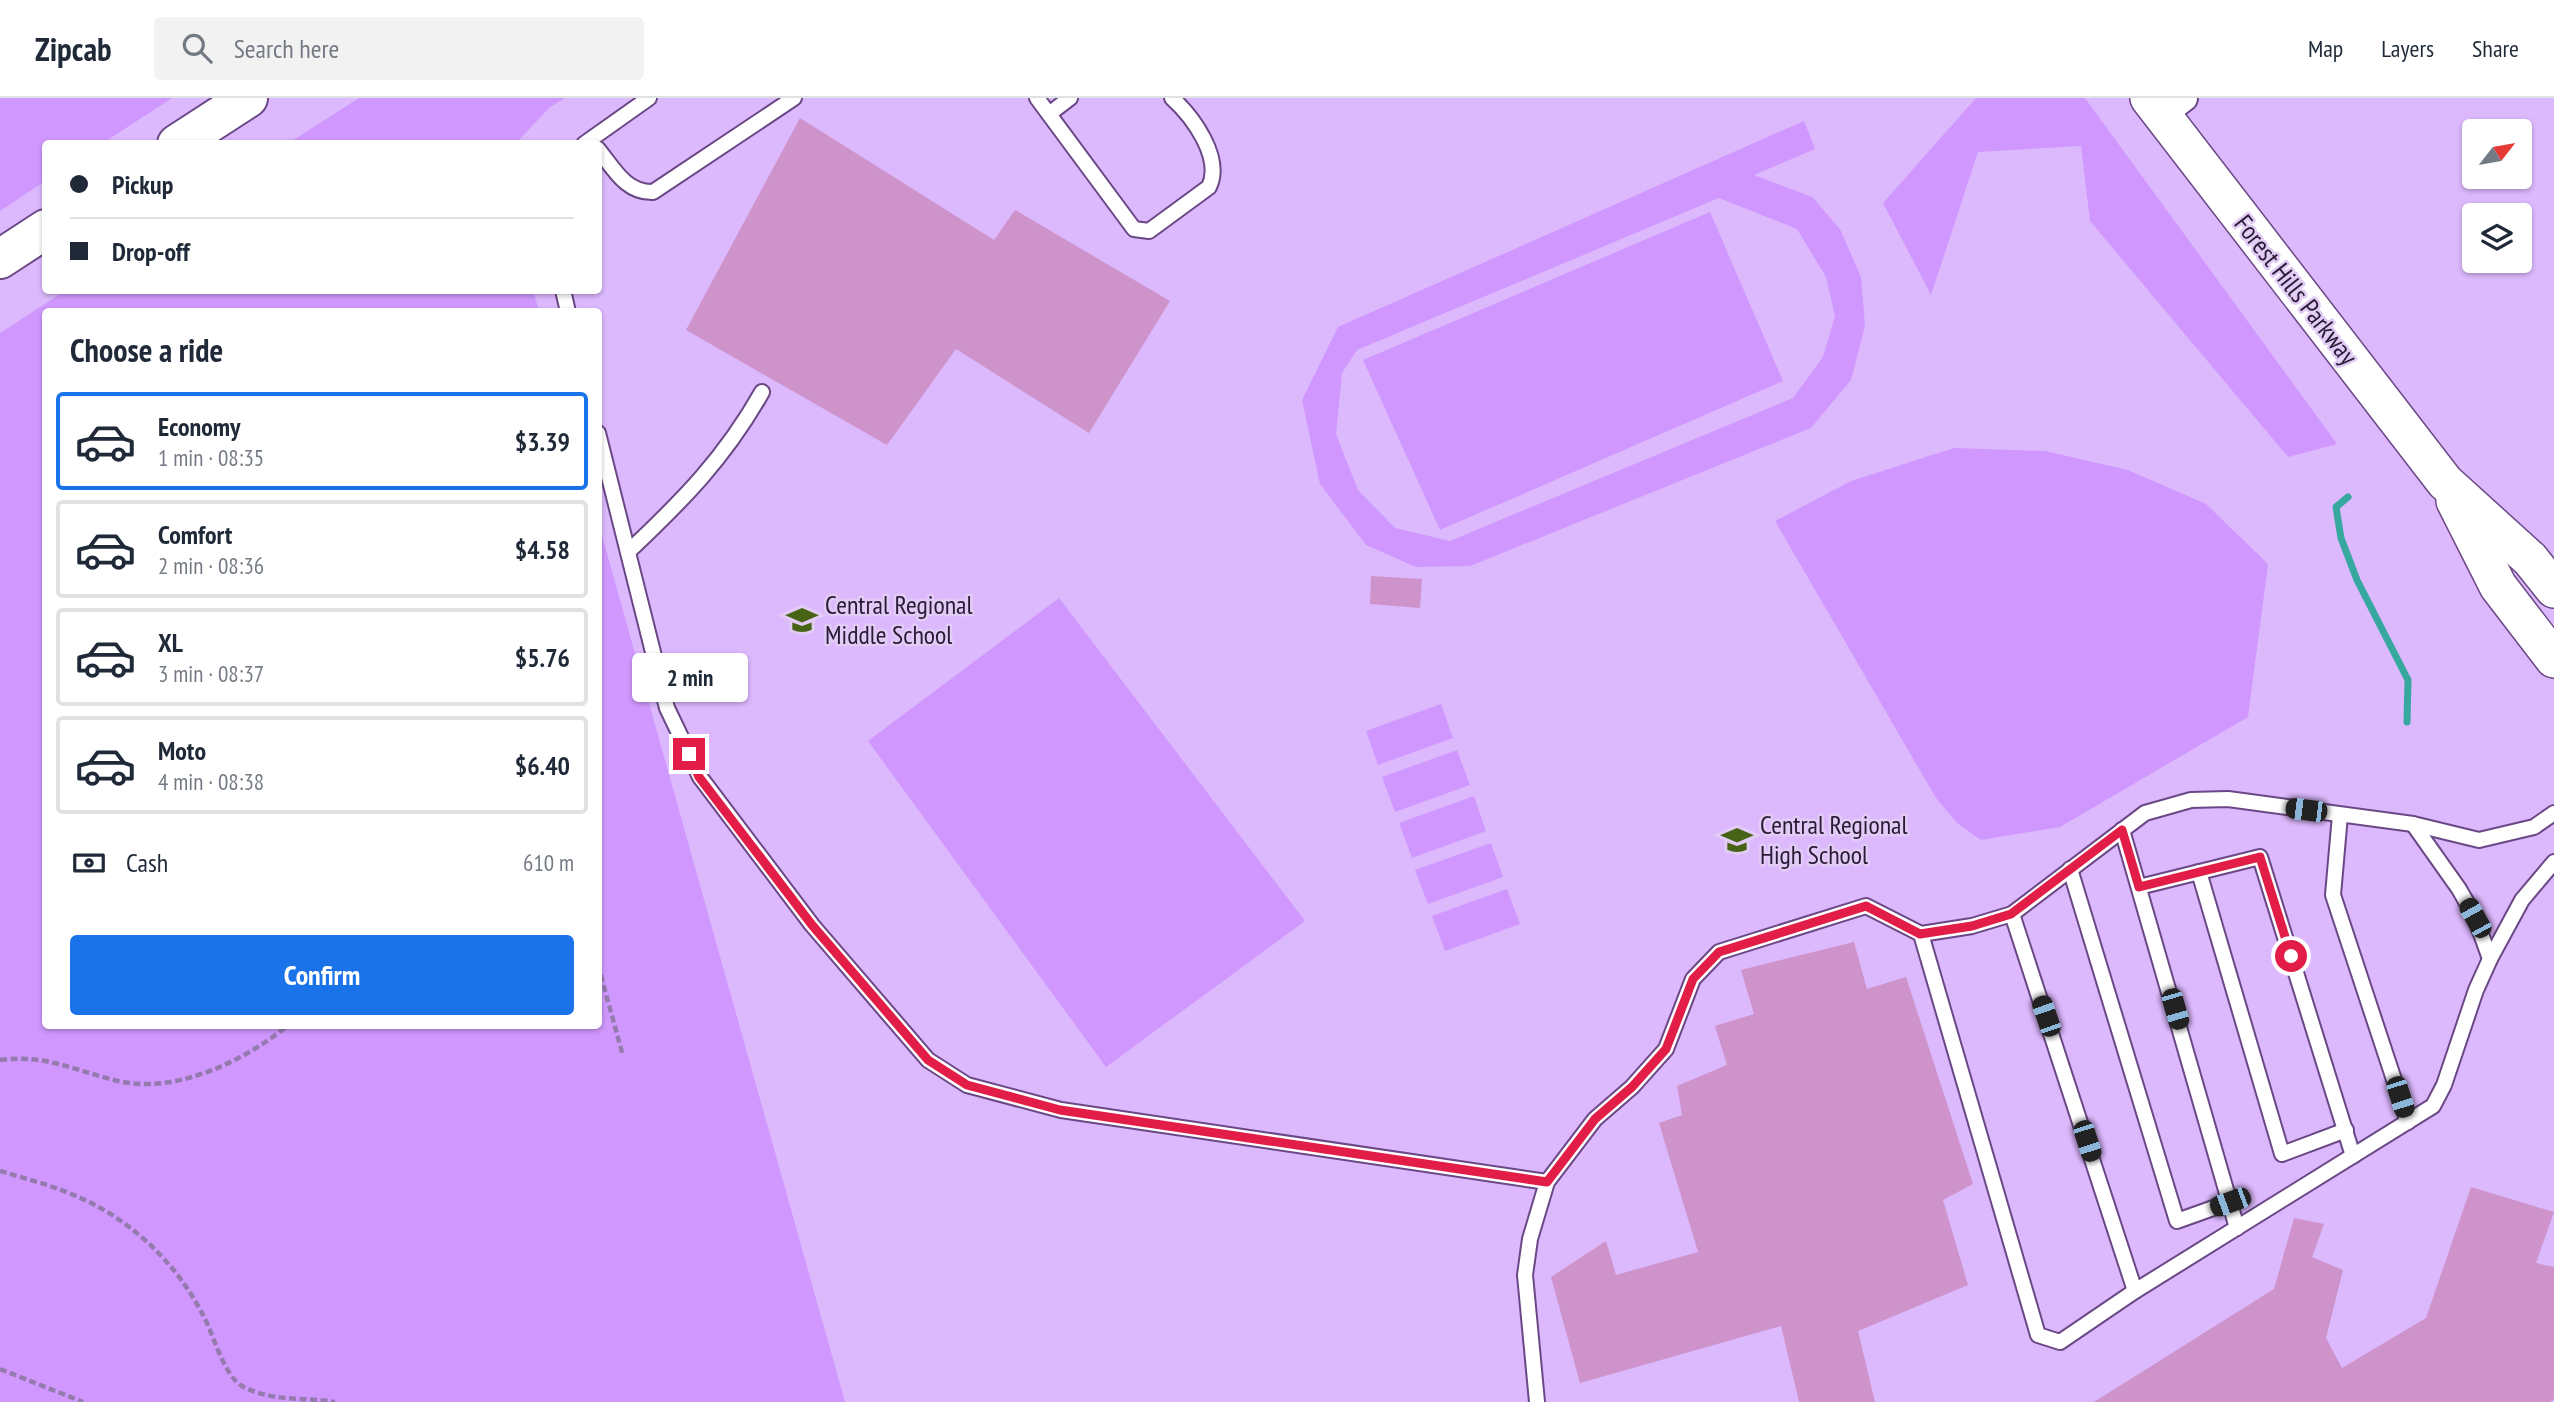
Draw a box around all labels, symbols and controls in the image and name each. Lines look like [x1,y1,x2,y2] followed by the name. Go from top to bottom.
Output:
[154,17,644,80] search box
[35,27,112,70] text: Zipcab
[178,29,216,67] icon: search
[234,32,339,65] text: Search here
[2308,33,2343,64] text: Map
[2381,33,2434,64] text: Layers
[2472,33,2519,64] text: Share
[2462,119,2532,189] north arrow
[2462,119,2532,273] map controls
[112,168,173,201] text: Pickup
[2462,203,2532,273] button: layers
[2228,208,2365,372] street label: Forest Hills Parkway
[112,235,190,268] text: Drop-off
[70,329,223,371] text: Choose a ride
[74,410,137,473] icon: car
[158,410,240,443] text: Economy
[515,425,570,458] text: $3.39
[158,443,264,472] text: 1 min · 08:35
[74,518,137,581] icon: car
[158,518,232,551] text: Comfort
[515,533,570,566] text: $4.58
[158,551,264,580] text: 2 min · 08:36
[825,588,973,651] place label: Central Regional Middle School
[785,603,819,637] school or university icon: Central Regional Middle School
[74,626,137,689] icon: car
[158,626,183,659] text: XL
[515,641,570,674] text: $5.76
[631,652,747,702] callout: 2 min
[158,659,264,688] text: 3 min · 08:37
[667,663,713,692] text: 2 min
[74,734,137,797] icon: car
[158,734,206,767] text: Moto
[673,738,705,770] route end
[515,749,570,782] text: $6.40
[158,767,264,796] text: 4 min · 08:38
[2284,797,2329,823] car
[1760,808,1908,871] place label: Central Regional High School
[1720,823,1754,857] school or university icon: Central Regional High School
[70,844,108,882] icon: cash
[126,846,168,879] text: Cash
[523,848,574,877] text: 610 m
[2456,895,2495,941] car
[70,935,574,1015] button: Confirm
[2275,940,2307,972] route start
[2160,986,2191,1032] car
[2030,993,2063,1039] car
[2384,1074,2417,1120] car
[2071,1118,2104,1164] car
[2207,1185,2254,1219] car

